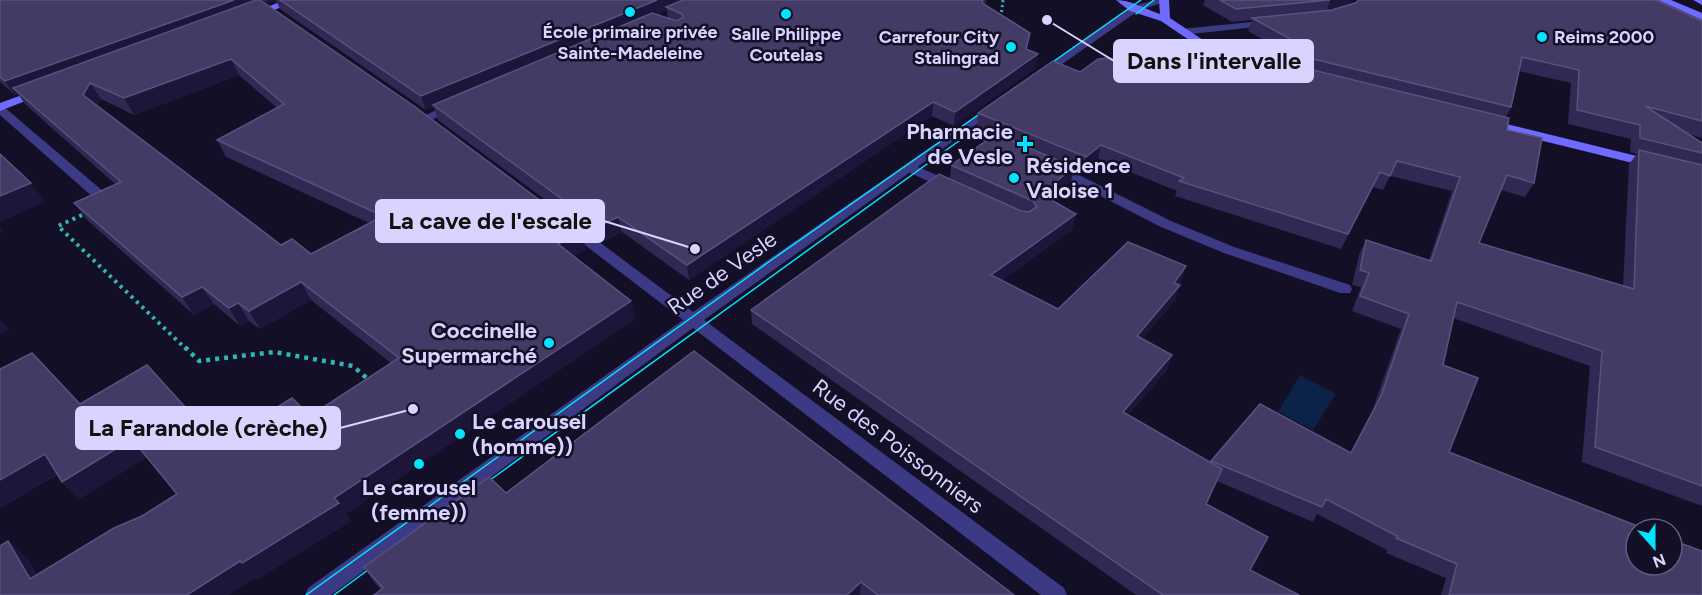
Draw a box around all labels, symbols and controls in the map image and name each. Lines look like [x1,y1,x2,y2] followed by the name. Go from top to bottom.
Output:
[623,5,637,19] marker: École primaire privée Sainte-Madeleine
[779,7,793,21] marker: Salle Philippe Coutelas
[542,21,718,64] place label: École primaire privée Sainte-Madeleine
[731,23,841,66] place label: Salle Philippe Coutelas
[879,26,1000,69] place label: Carrefour City Stalingrad
[1554,26,1654,48] place label: Reims 2000
[1535,30,1549,44] marker: Reims 2000
[1004,40,1018,54] marker: Carrefour City Stalingrad
[1114,40,1313,82] callout: Dans l'intervalle
[1127,46,1301,75] text: Dans l'intervalle
[906,118,1013,170] place label: Pharmacie de Vesle
[1018,137,1032,151] marker: Pharmacie de Vesle
[1026,152,1130,204] place label: Résidence Valoise 1
[1007,171,1021,185] marker: Résidence Valoise 1
[376,200,604,242] callout: La cave de l'escale
[388,206,592,235] text: La cave de l'escale
[662,225,782,321] street label: Rue de Vesle
[401,317,537,369] place label: Coccinelle Supermarché
[542,336,556,350] marker: Coccinelle Supermarché
[807,373,989,519] street label: Rue des Poissonniers
[76,407,340,449] callout: La Farandole (crèche)
[472,408,586,460] place label: Le carousel (homme))
[88,413,328,442] text: La Farandole (crèche)
[453,427,467,441] marker: Le carousel (homme))
[412,457,426,471] marker: Le carousel (femme))
[362,474,476,526] place label: Le carousel (femme))
[1624,517,1684,577] north arrow
[1650,549,1668,572] text: N

